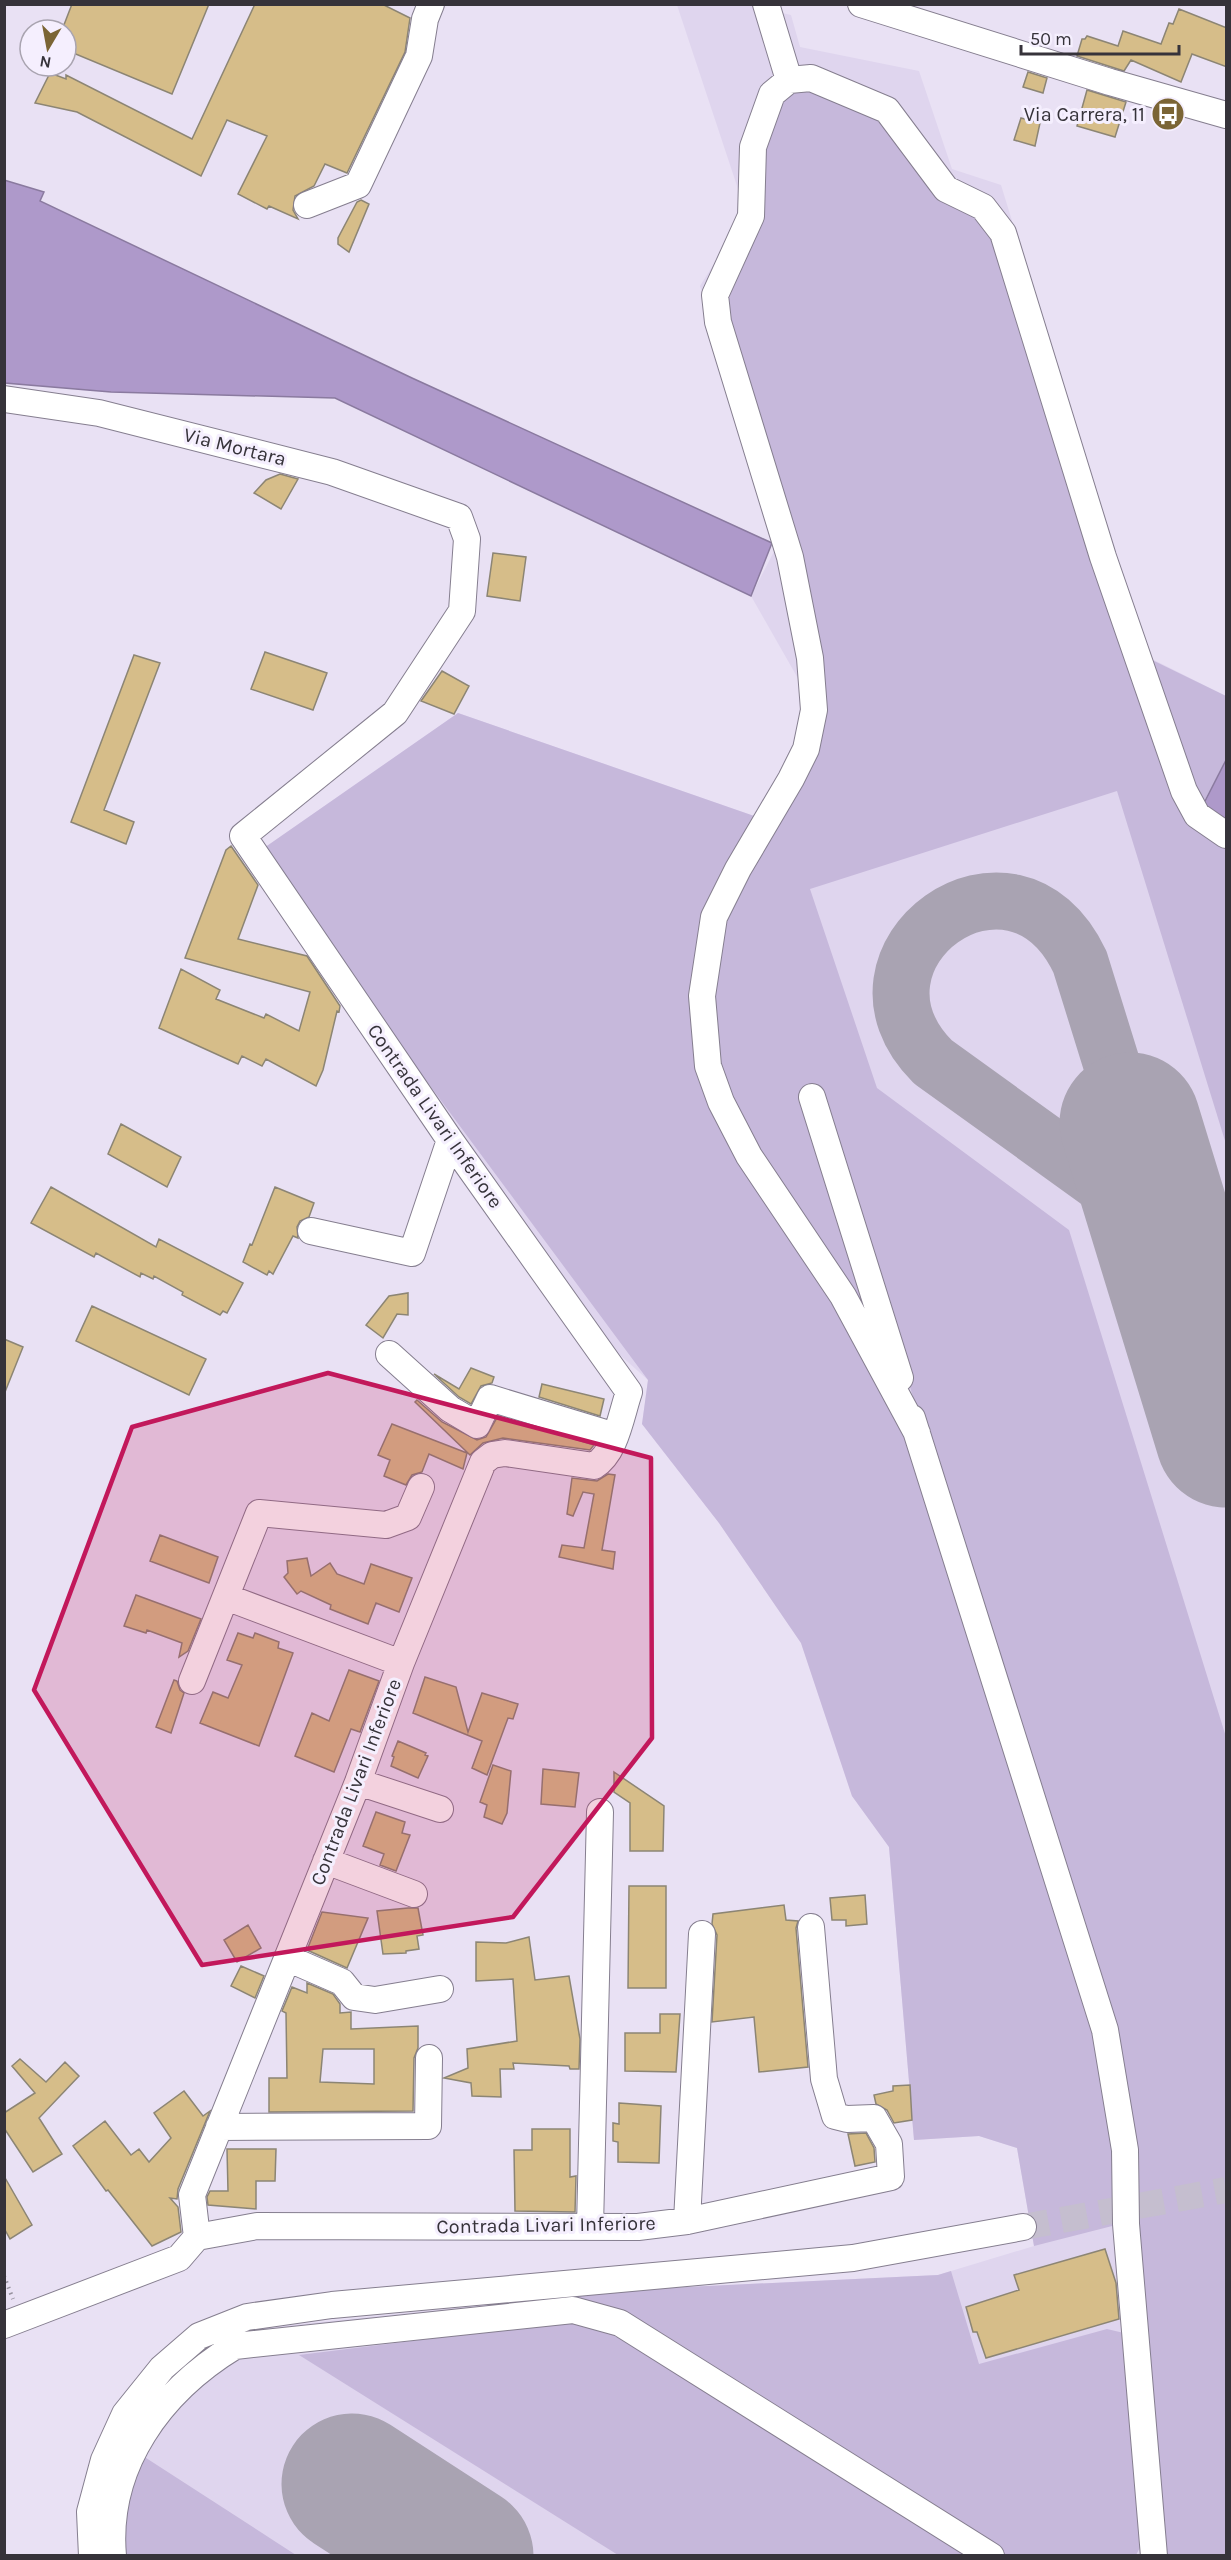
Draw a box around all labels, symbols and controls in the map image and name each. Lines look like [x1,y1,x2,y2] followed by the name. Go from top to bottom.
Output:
[18,18,78,78] north arrow
[1021,18,1178,56] scale bar
[1030,28,1072,50] text: 50 m
[38,52,53,73] text: N
[1150,96,1186,132] bus stop icon: Via Carrera, 11
[1024,103,1145,126] place label: Via Carrera, 11
[181,423,289,471] street label: Via Mortara
[363,1020,507,1212] street label: Contrada Livari Inferiore
[306,1675,406,1889] street label: Contrada Livari Inferiore
[436,2212,656,2238] street label: Contrada Livari Inferiore

